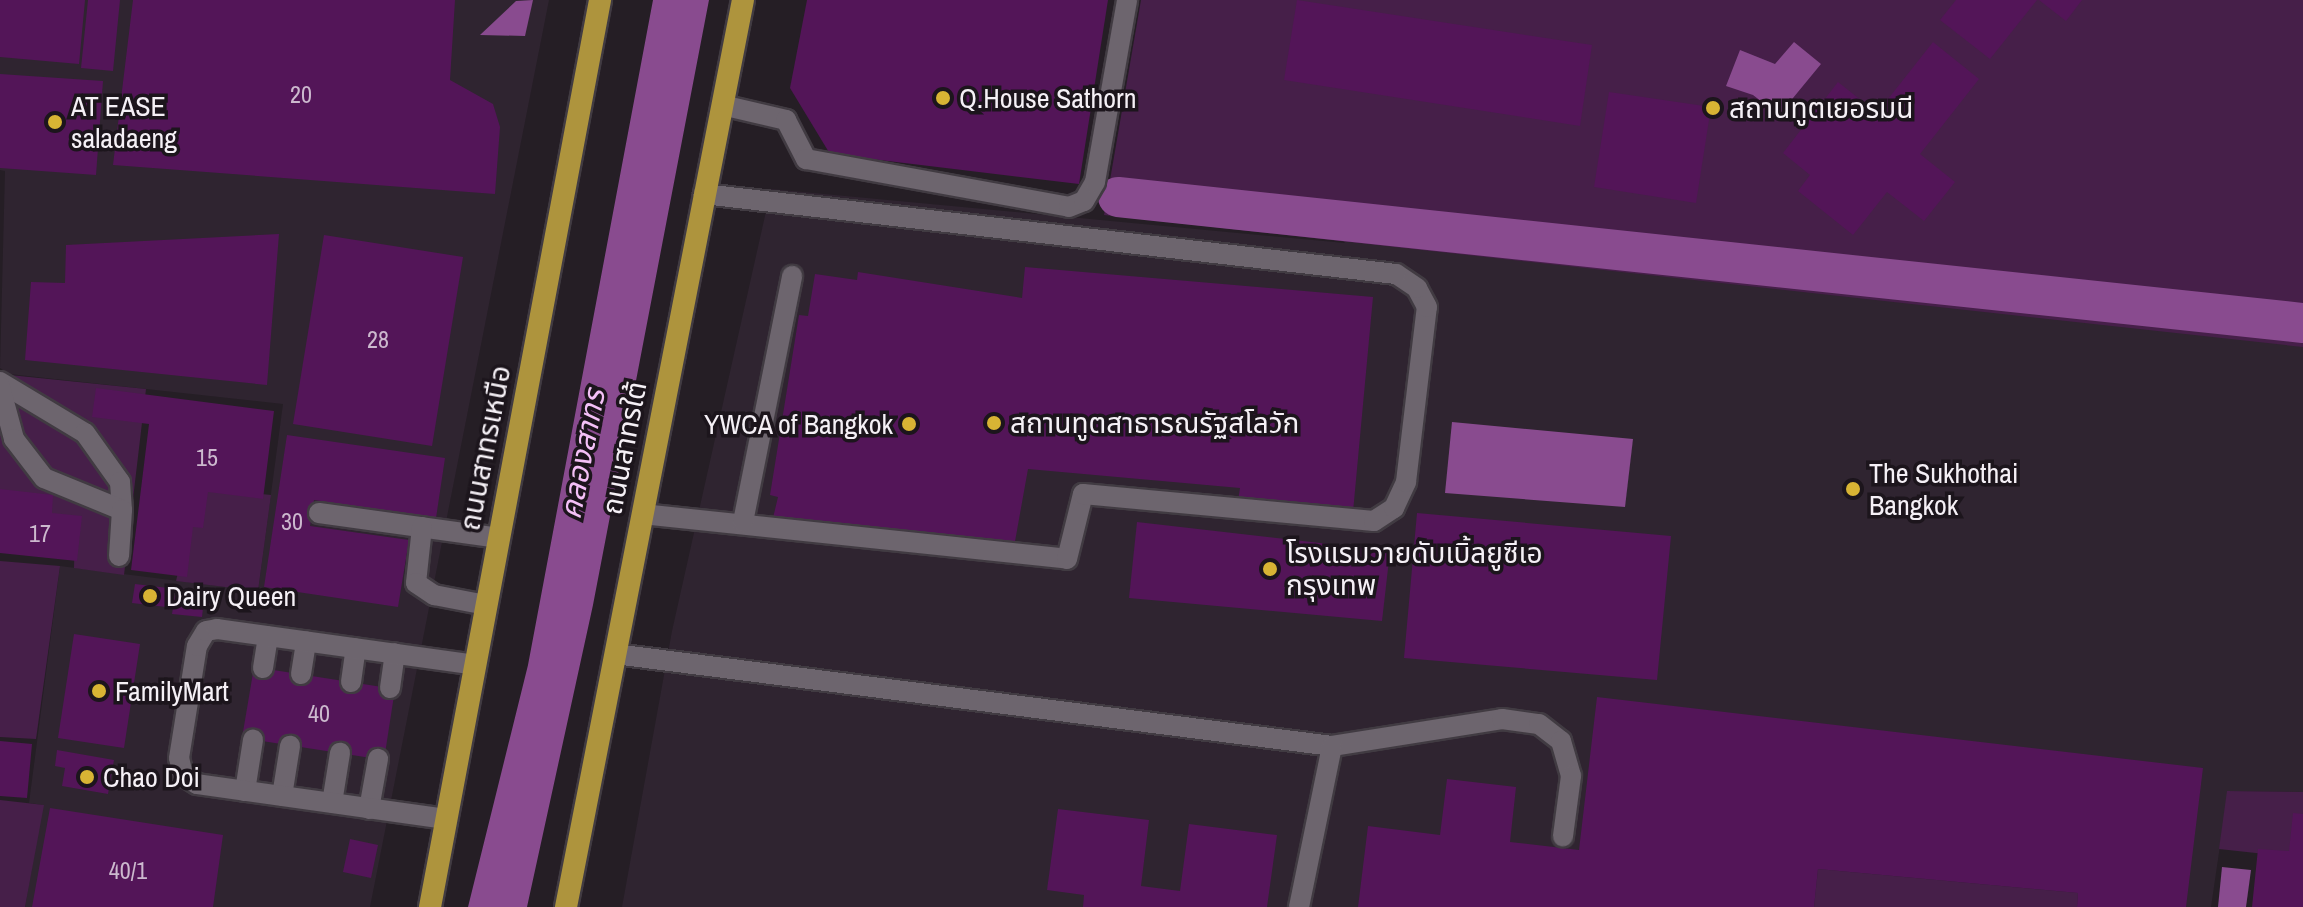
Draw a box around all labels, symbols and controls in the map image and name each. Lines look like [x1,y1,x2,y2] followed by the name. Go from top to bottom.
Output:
[290,81,312,109] house number: 20
[959,81,1136,115] place label: Q.House Sathorn
[71,89,177,155] place label: AT EASE saladaeng
[934,89,952,107] marker: Q.House Sathorn
[1729,91,1913,125] place label: สถานทูตเยอรมนี
[1704,99,1722,117] marker: สถานทูตเยอรมนี
[46,113,64,131] marker: AT EASE saladaeng
[367,326,389,354] house number: 28
[453,363,517,533] street label: ถนนสาทรเหนือ
[595,379,653,517] street label: ถนนสาทรใต้
[552,386,612,522] water label: คลองสาทร
[1010,406,1299,440] place label: สถานทูตสาธารณรัฐสโลวัก
[703,407,893,441] place label: YWCA of Bangkok
[985,414,1003,432] marker: สถานทูตสาธารณรัฐสโลวัก
[900,415,918,433] marker: YWCA of Bangkok
[196,444,218,472] house number: 15
[1869,456,2018,522] place label: The Sukhothai Bangkok
[1844,480,1862,498] marker: The Sukhothai Bangkok
[281,508,303,536] house number: 30
[29,520,51,548] house number: 17
[1286,536,1543,602] place label: โรงแรมวายดับเบิ้ลยูซีเอ กรุงเทพ
[1261,560,1279,578] marker: โรงแรมวายดับเบิ้ลยูซีเอ กรุงเทพ
[166,579,296,613] place label: Dairy Queen
[141,587,159,605] marker: Dairy Queen
[115,674,229,708] place label: FamilyMart
[90,682,108,700] marker: FamilyMart
[308,700,330,728] house number: 40
[103,760,200,794] place label: Chao Doi
[78,768,96,786] marker: Chao Doi
[109,857,147,885] house number: 40/1

